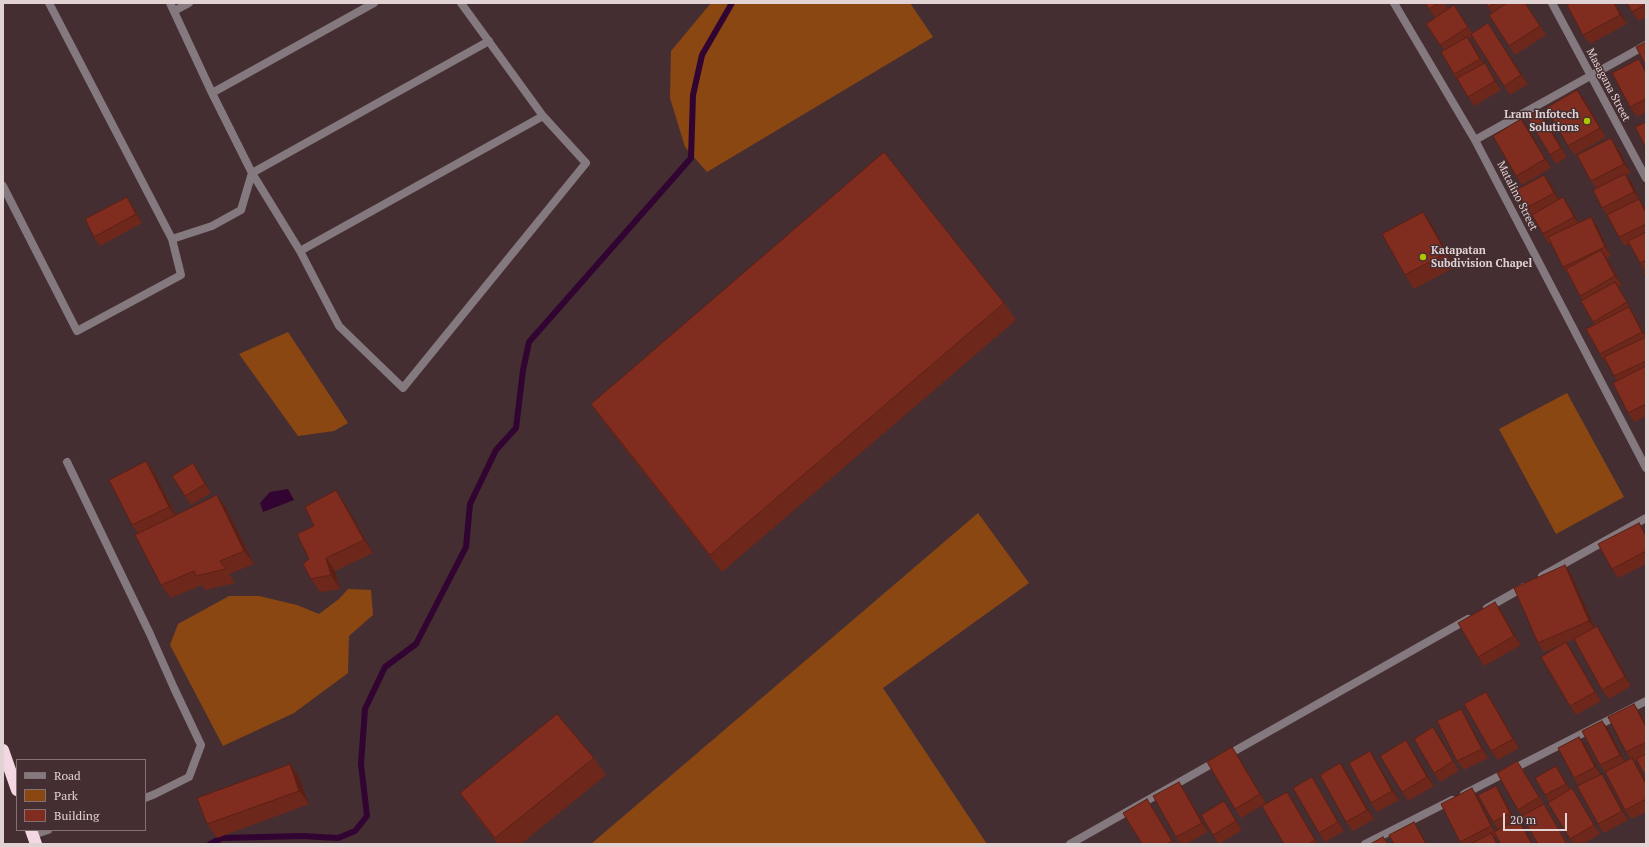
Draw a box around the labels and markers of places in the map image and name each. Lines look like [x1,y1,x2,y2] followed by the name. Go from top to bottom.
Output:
[1504,108,1579,134] place label: Lram Infotech Solutions
[1582,116,1592,126] marker: Lram Infotech Solutions
[1431,244,1532,270] place label: Katapatan Subdivision Chapel
[1418,252,1428,262] marker: Katapatan Subdivision Chapel

